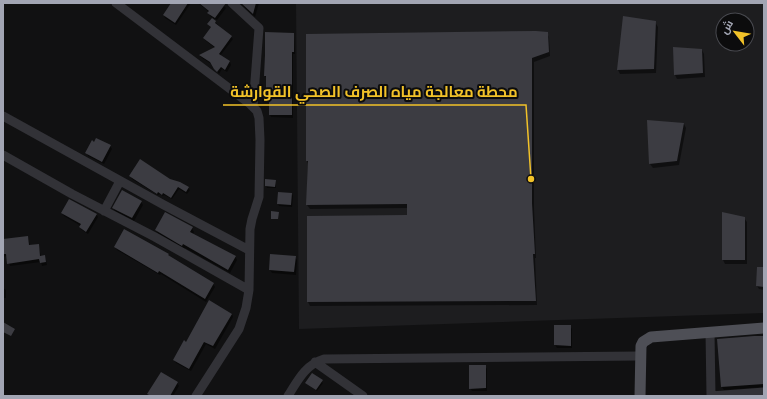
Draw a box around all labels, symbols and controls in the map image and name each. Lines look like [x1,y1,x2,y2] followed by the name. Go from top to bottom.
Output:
[715,12,755,52] north arrow
[718,18,736,37] text: ش
[223,78,526,105] callout: محطة معالجة مياه الصرف الصحي القوارشة
[230,83,518,104] text: محطة معالجة مياه الصرف الصحي القوارشة

